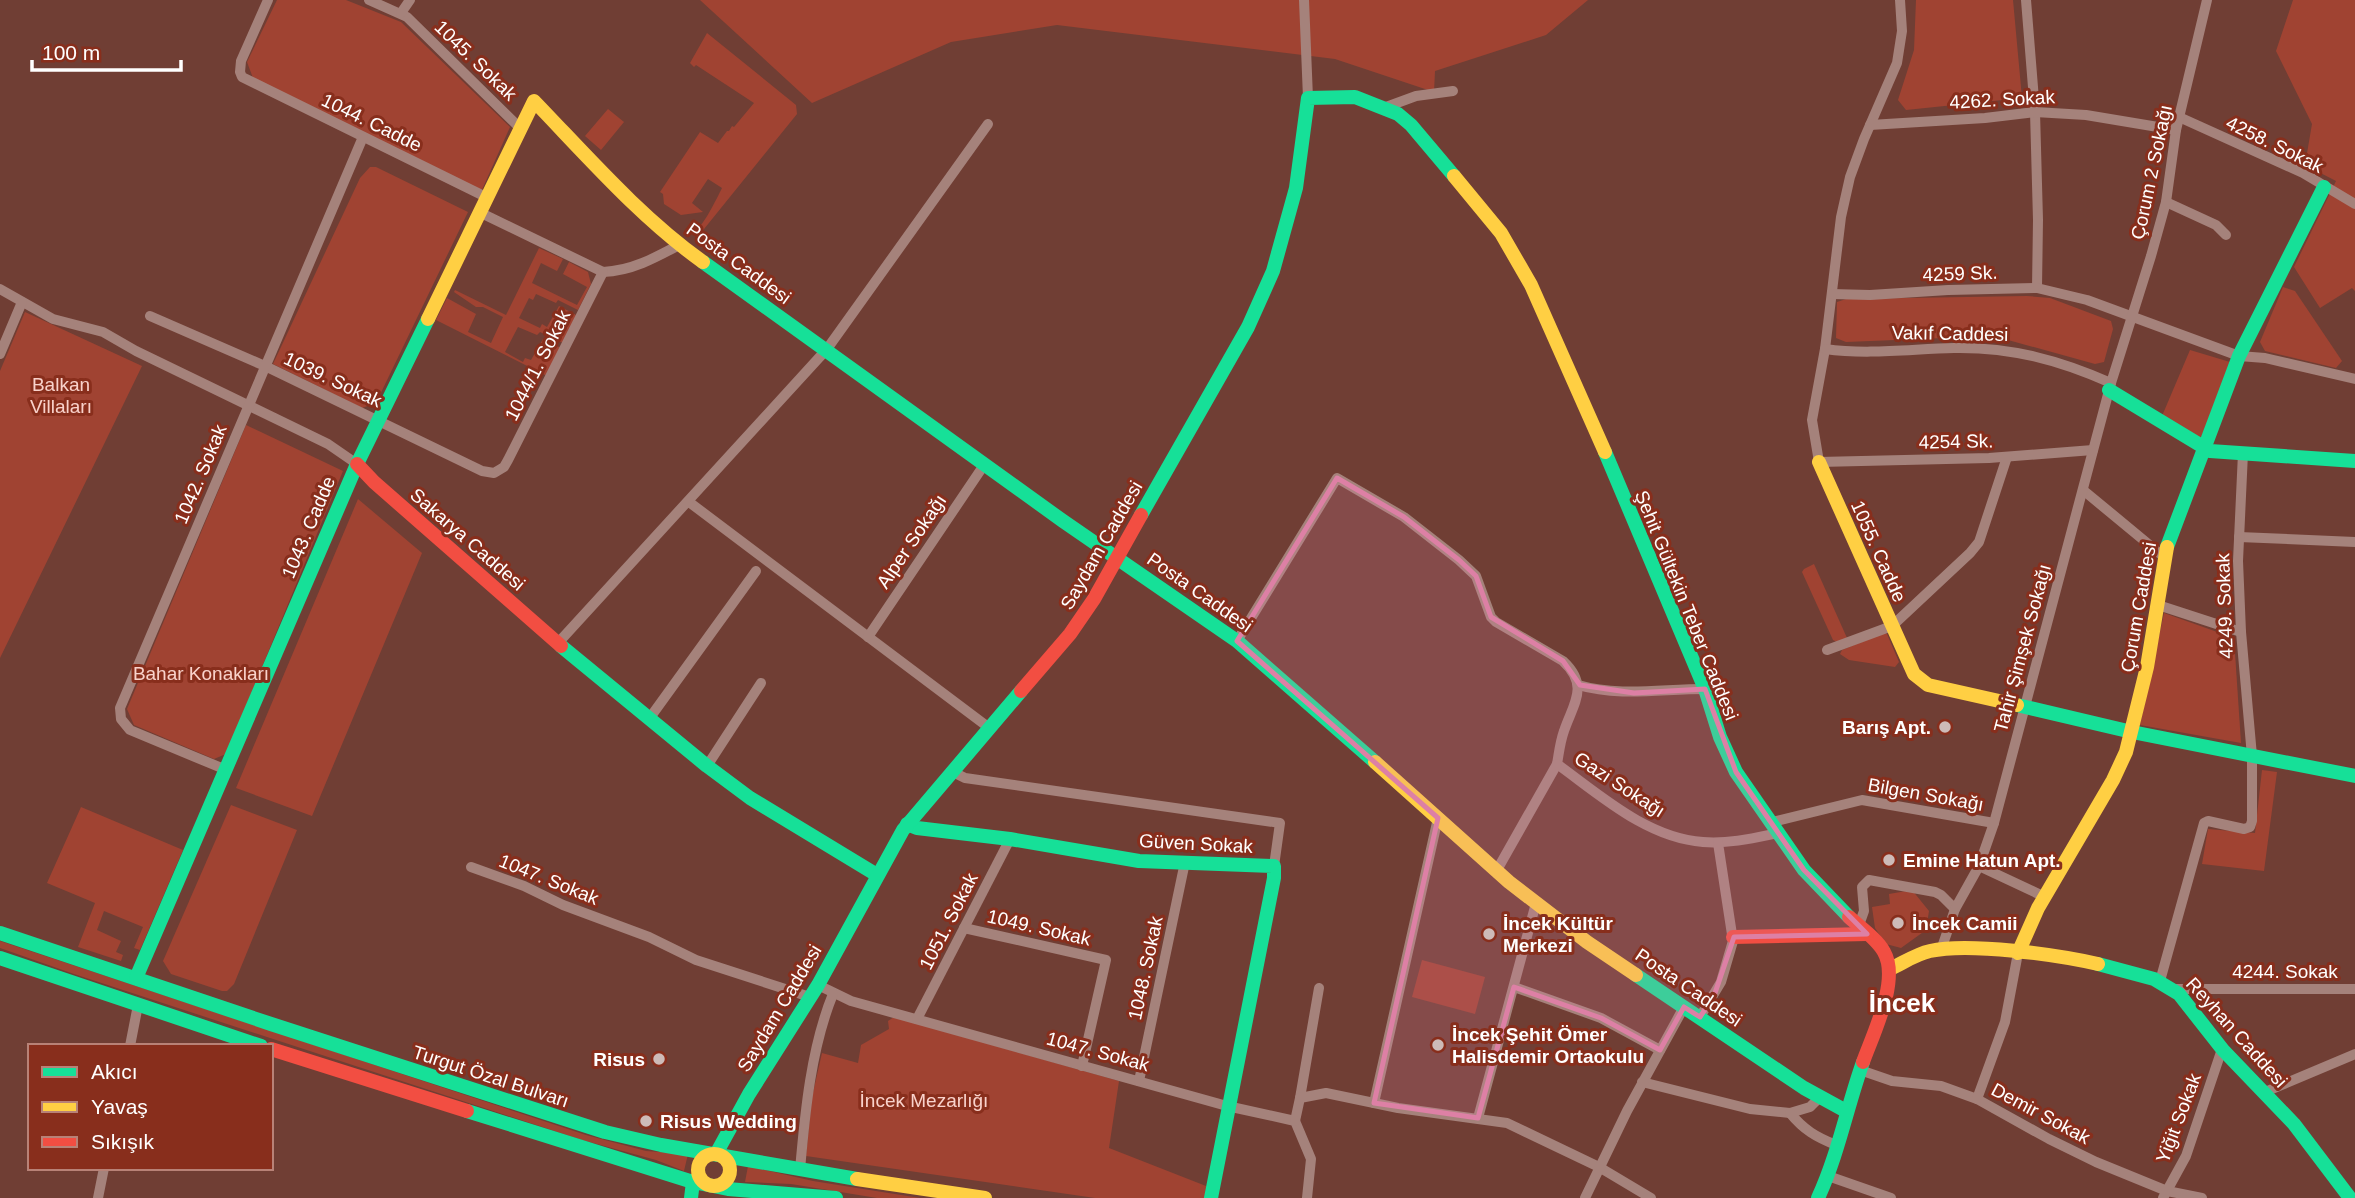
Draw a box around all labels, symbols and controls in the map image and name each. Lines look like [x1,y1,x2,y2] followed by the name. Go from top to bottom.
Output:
[430,16,521,105] street label: 1045. Sokak
[32,28,180,72] scale bar
[42,41,100,64] text: 100 m
[1949,86,2056,113] street label: 4262. Sokak
[318,89,425,156] street label: 1044. Cadde
[2127,103,2176,241] street label: Çorum 2 Sokağı
[2223,112,2327,177] street label: 4258. Sokak
[683,219,795,308] street label: Posta Caddesi
[1922,262,1998,285] street label: 4259 Sk.
[501,306,575,424] street label: 1044/1. Sokak
[1891,322,2009,345] street label: Vakıf Caddesi
[280,348,386,411] street label: 1039. Sokak
[30,374,92,417] park label: Balkan Villaları
[170,421,231,527] street label: 1042. Sokak
[1918,430,1994,453] street label: 4254 Sk.
[278,473,339,581] street label: 1043. Cadde
[1056,477,1147,613] street label: Saydam Caddesi
[406,484,529,595] street label: Sakarya Caddesi
[1631,487,1742,723] street label: Şehit Gültekin Teber Caddesi
[872,490,951,592] street label: Alper Sokağı
[1847,497,1910,605] street label: 1055. Cadde
[2117,540,2160,674] street label: Çorum Caddesi
[1143,548,1256,636] street label: Posta Caddesi
[2212,552,2237,659] street label: 4249. Sokak
[1990,562,2055,734] street label: Tahir Şimşek Sokağı
[133,663,269,684] park label: Bahar Konakları
[1842,717,1931,738] place label: Barış Apt.
[1937,719,1953,735] marker: Barış Apt.
[1571,747,1669,821] street label: Gazi Sokağı
[1866,774,1985,815] street label: Bilgen Sokağı
[1138,830,1254,857] street label: Güven Sokak
[496,850,602,909] street label: 1047. Sokak
[1903,850,2061,871] place label: Emine Hatun Apt.
[1881,852,1897,868] marker: Emine Hatun Apt.
[915,869,982,973] street label: 1051. Sokak
[985,905,1093,950] street label: 1049. Sokak
[1503,913,1613,956] place label: İncek Kültür Merkezi
[1912,913,2018,934] place label: İncek Camii
[1124,914,1167,1022] street label: 1048. Sokak
[1890,915,1906,931] marker: İncek Camii
[1481,926,1497,942] marker: İncek Kültür Merkezi
[733,941,826,1076] street label: Saydam Caddesi
[1632,944,1746,1031] street label: Posta Caddesi
[2232,961,2338,982] street label: 4244. Sokak
[2182,973,2291,1092] street label: Reyhan Caddesi
[1869,988,1936,1018] district label: İncek
[1452,1024,1644,1067] place label: İncek Şehit Ömer Halisdemir Ortaokulu
[1044,1028,1152,1075] street label: 1047. Sokak
[1430,1037,1446,1053] marker: İncek Şehit Ömer Halisdemir Ortaokulu
[410,1041,572,1112] street label: Turgut Özal Bulvarı
[28,1044,273,1170] legend
[593,1049,645,1070] place label: Risus
[651,1051,667,1067] marker: Risus
[91,1060,138,1083] text: Akıcı
[2152,1070,2205,1166] street label: Yiğit Sokak
[1988,1079,2094,1148] street label: Demir Sokak
[860,1090,988,1111] park label: İncek Mezarlığı
[91,1095,148,1118] text: Yavaş
[660,1111,797,1132] place label: Risus Wedding
[638,1113,654,1129] marker: Risus Wedding
[91,1130,155,1153] text: Sıkışık

